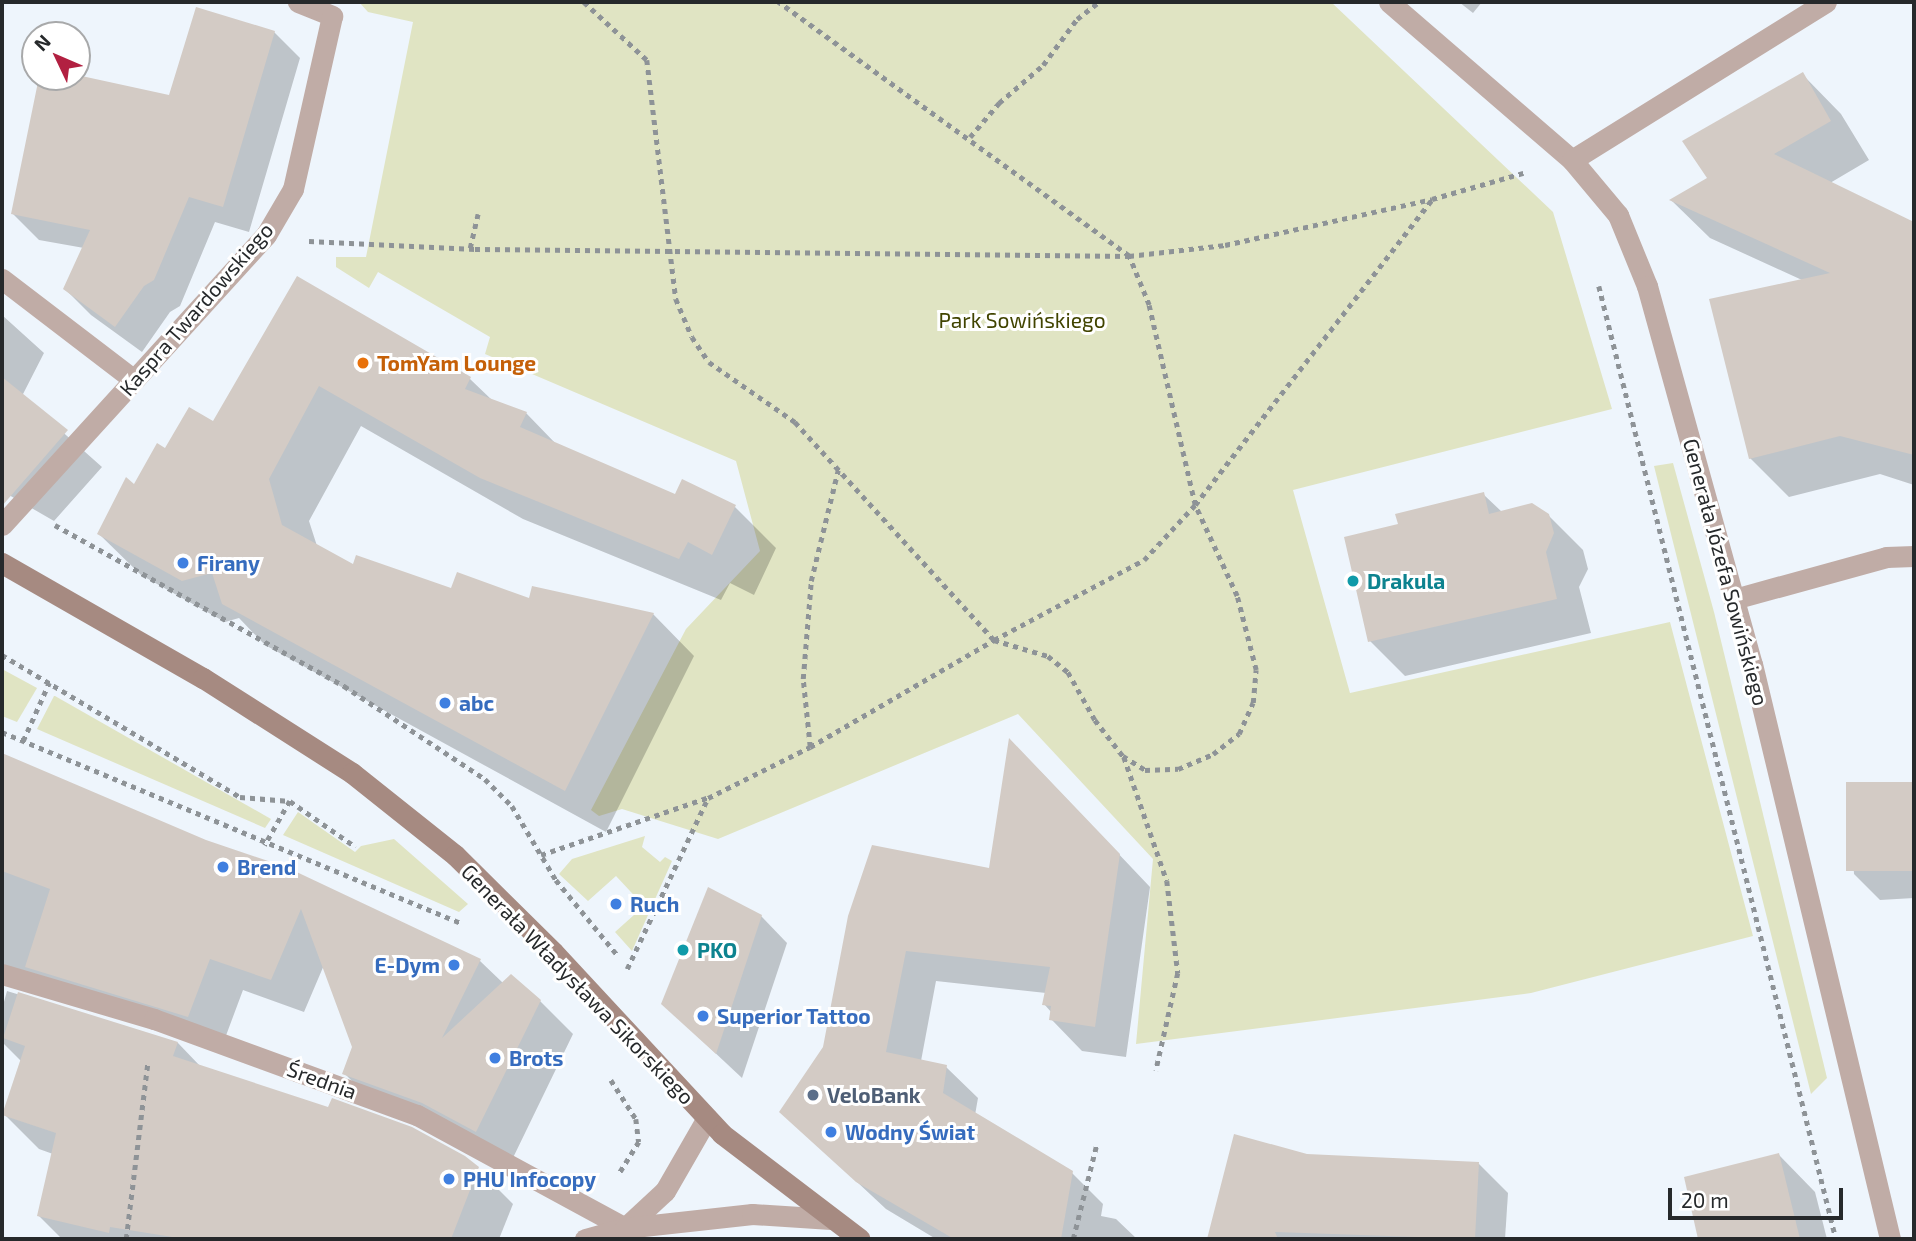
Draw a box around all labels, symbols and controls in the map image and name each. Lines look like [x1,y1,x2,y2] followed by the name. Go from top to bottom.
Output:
[21,21,91,91] north arrow
[29,30,55,55] text: N
[114,217,278,401] street label: Kaspra Twardowskiego
[938,307,1106,333] park label: Park Sowińskiego
[377,350,536,376] place label: TomYam Lounge
[355,355,371,371] marker: TomYam Lounge
[1678,435,1774,709] street label: Generała Józefa Sowińskiego
[197,550,260,576] place label: Firany
[175,555,191,571] marker: Firany
[1367,568,1445,594] place label: Drakula
[1345,573,1361,589] marker: Drakula
[459,690,494,716] place label: abc
[437,695,453,711] marker: abc
[237,854,296,880] place label: Brend
[215,859,231,875] marker: Brend
[456,859,700,1109] street label: Generała Władysława Sikorskiego
[630,891,679,917] place label: Ruch
[608,896,624,912] marker: Ruch
[697,937,737,963] place label: PKO
[675,942,691,958] marker: PKO
[374,952,440,978] place label: E-Dym
[446,957,462,973] marker: E-Dym
[717,1003,872,1029] place label: Superior Tattoo
[695,1008,711,1024] marker: Superior Tattoo
[509,1045,563,1071] place label: Brots
[487,1050,503,1066] marker: Brots
[284,1056,360,1104] street label: Średnia
[827,1082,921,1108] place label: VeloBank
[805,1087,821,1103] marker: VeloBank
[845,1119,976,1145] place label: Wodny Świat
[823,1124,839,1140] marker: Wodny Świat
[463,1166,596,1192] place label: PHU Infocopy
[441,1171,457,1187] marker: PHU Infocopy
[1671,1174,1846,1218] scale bar
[1681,1187,1729,1212] text: 20 m

